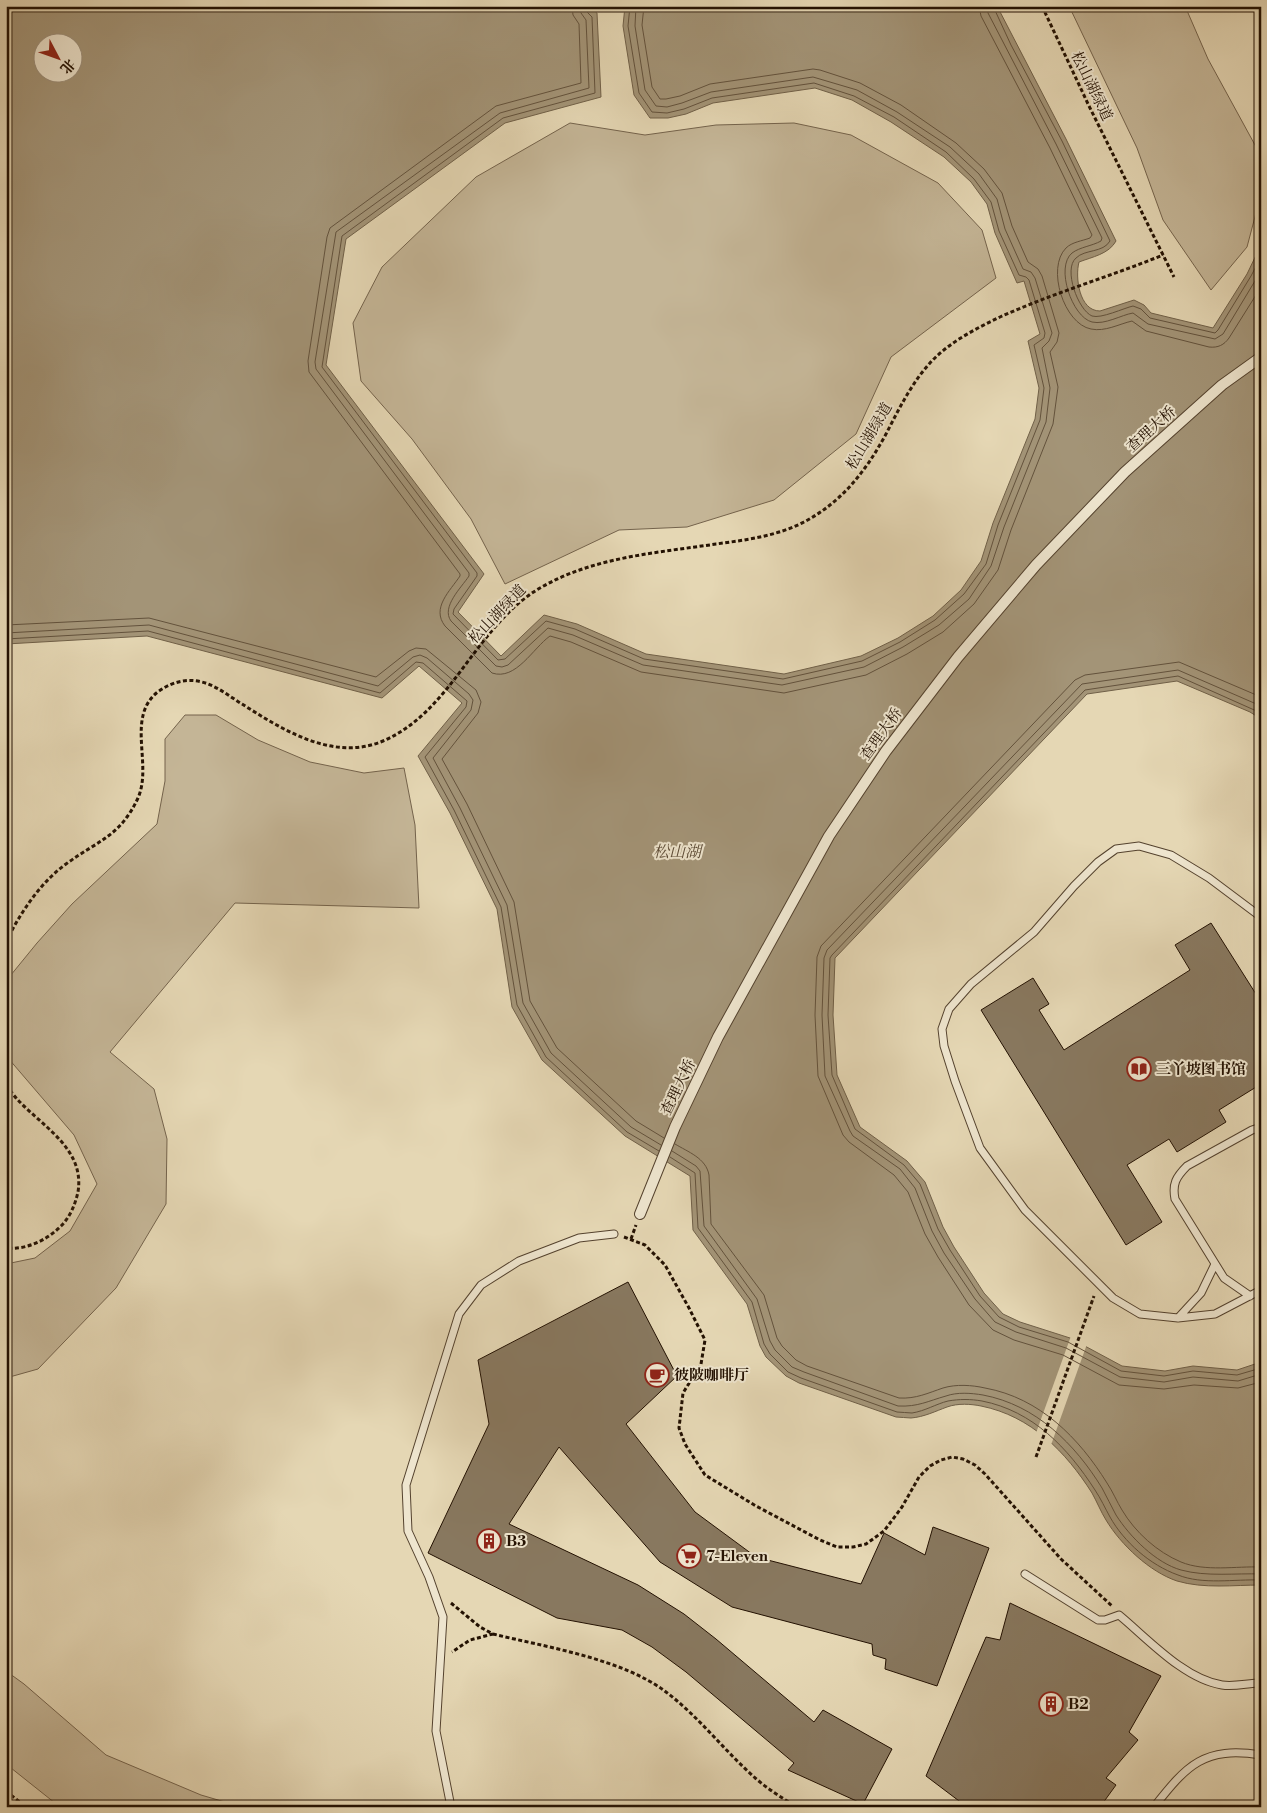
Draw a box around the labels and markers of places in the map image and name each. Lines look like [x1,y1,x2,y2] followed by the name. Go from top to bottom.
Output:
[1126,1056,1152,1082] library icon: 三丫坡图书馆
[1156,1060,1246,1079] place label: 三丫坡图书馆
[644,1362,670,1388] cafe icon: 彼陂咖啡厅
[674,1366,749,1385] place label: 彼陂咖啡厅
[476,1528,502,1554] building icon: B3
[506,1532,526,1551] place label: B3
[676,1543,702,1569] supermarket icon: 7-Eleven
[706,1547,769,1566] place label: 7-Eleven
[1038,1691,1064,1717] building icon: B2
[1068,1695,1089,1714] place label: B2

